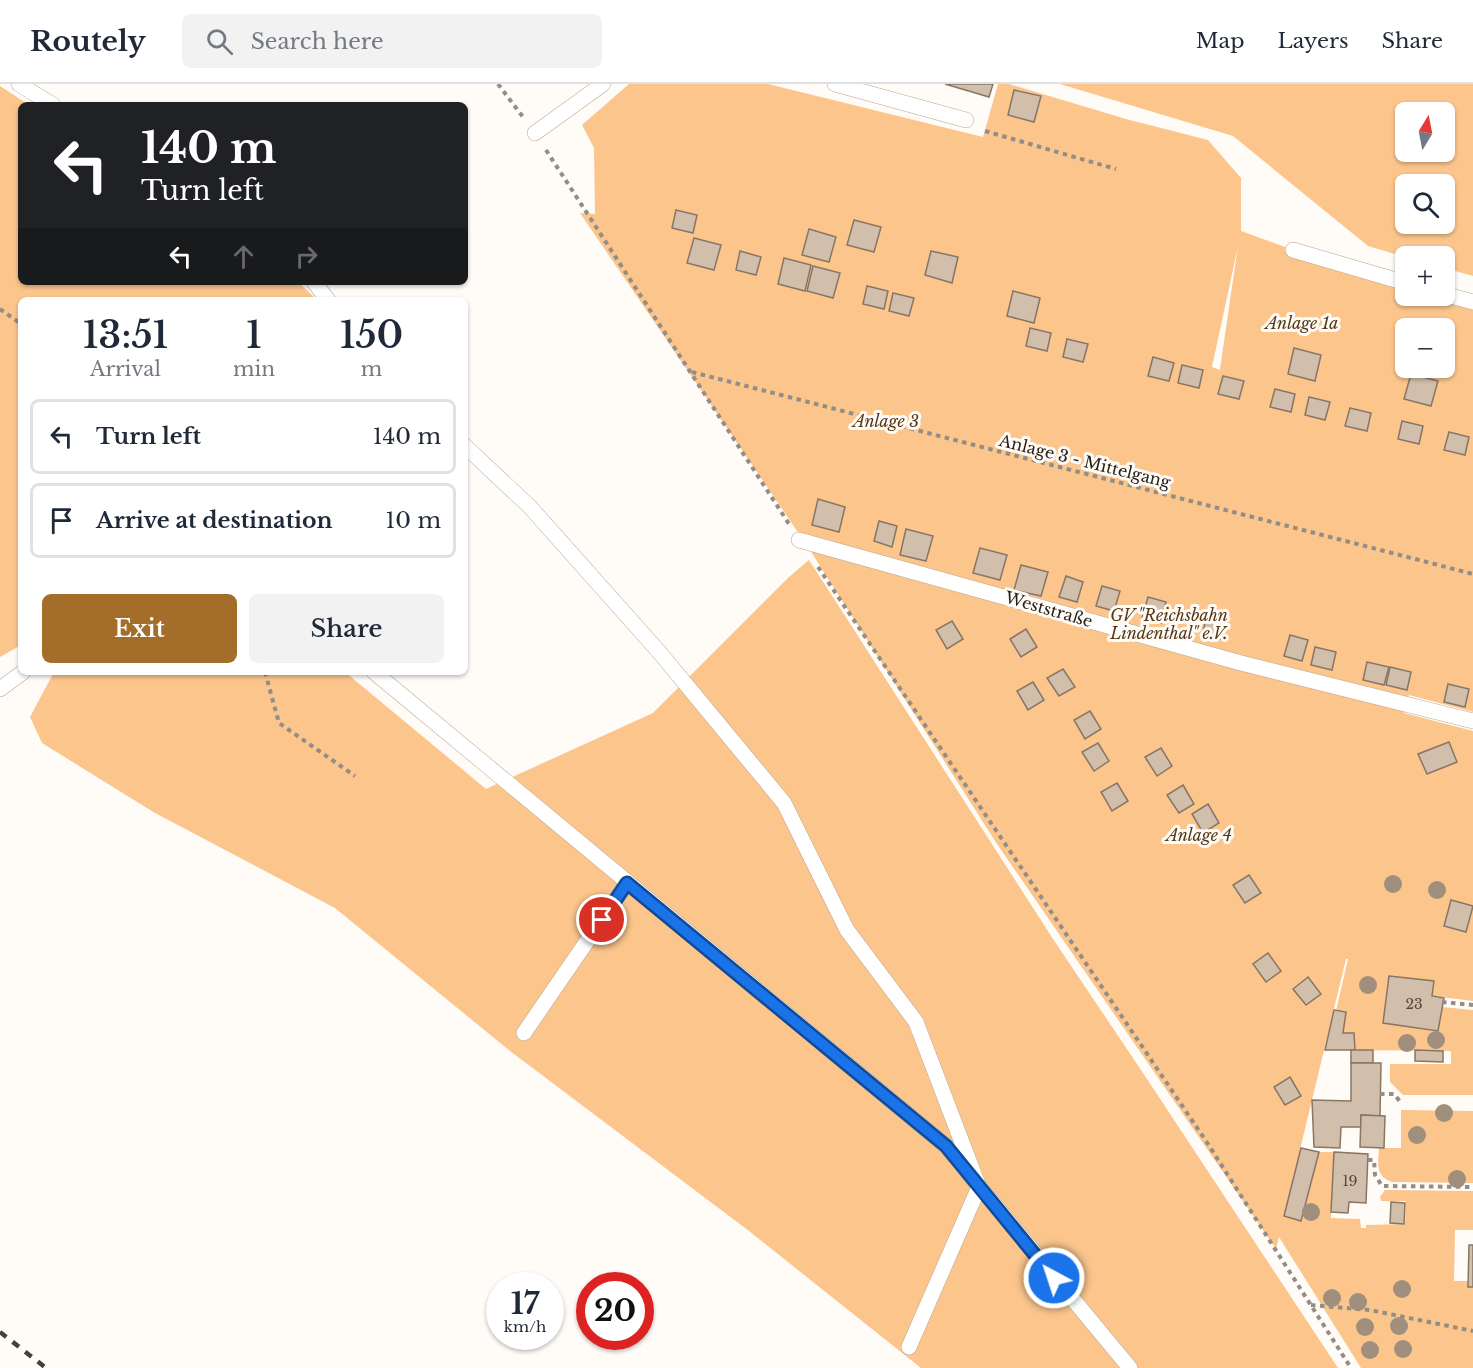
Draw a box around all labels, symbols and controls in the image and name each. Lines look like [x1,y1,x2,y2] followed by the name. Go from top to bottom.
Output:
[182,14,602,68] search box
[30,24,146,59] text: Routely
[203,25,236,58] icon: search
[251,28,384,55] text: Search here
[1196,28,1245,54] text: Map
[1278,28,1349,54] text: Layers
[1382,28,1443,54] text: Share
[1395,102,1455,162] north arrow
[1395,102,1455,378] map controls
[141,122,277,174] text: 140 m
[42,126,120,204] icon: left
[141,174,264,207] text: Turn left
[1395,174,1455,234] button: search
[164,240,197,273] icon: left
[227,240,260,273] icon: ahead
[290,240,323,273] icon: right
[1395,246,1455,306] button: +
[83,313,168,358] text: 13:51
[246,313,262,358] text: 1
[340,313,403,358] text: 150
[1264,313,1338,333] park label: Anlage 1a
[1395,318,1455,378] button: −
[90,357,161,381] text: Arrival
[233,357,275,381] text: min
[361,357,382,381] text: m
[851,411,919,431] park label: Anlage 3
[45,420,78,453] icon: left
[96,423,201,450] text: Turn left
[373,423,441,450] text: 140 m
[996,430,1173,492] street label: Anlage 3 - Mittelgang
[45,504,78,537] icon: arrive
[96,507,333,534] text: Arrive at destination
[386,507,441,534] text: 10 m
[1002,587,1095,631] street label: Weststraße
[42,594,237,663] button: Exit
[249,594,444,663] button: Share
[1109,605,1228,643] park label: GV "Reichsbahn Lindenthal" e.V.
[1164,825,1232,845] park label: Anlage 4
[576,894,627,945] pin
[585,903,618,936] icon: arrive
[1405,995,1423,1013] house number: 23
[1342,1172,1358,1190] house number: 19
[1022,1246,1086,1310] position arrow
[576,1272,654,1350] speed limit sign: 20
[511,1285,539,1322] text: 17
[504,1317,546,1336] text: km/h

